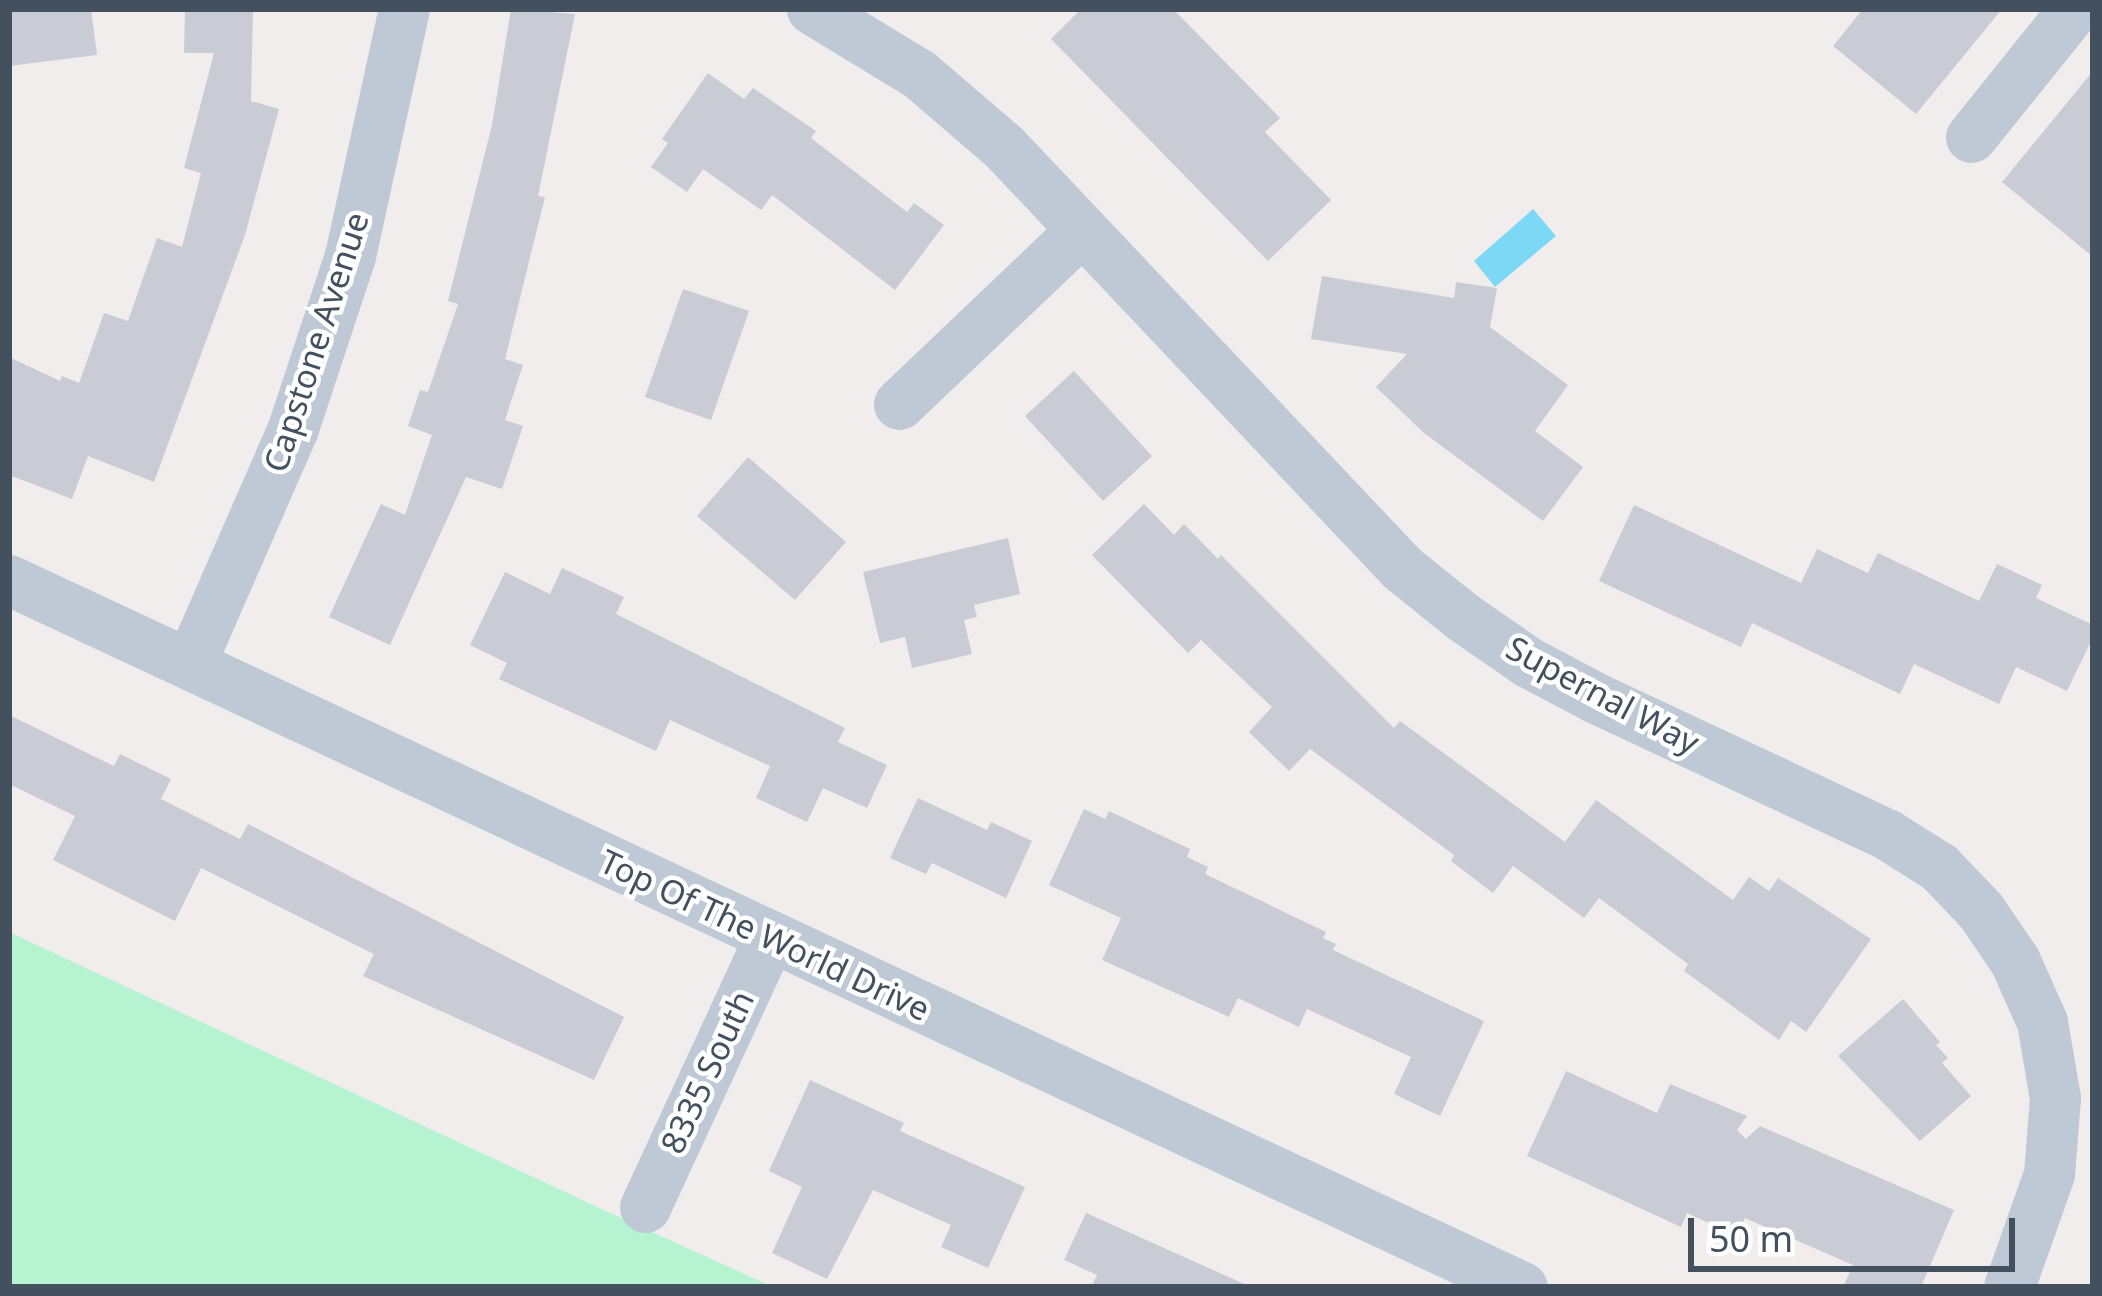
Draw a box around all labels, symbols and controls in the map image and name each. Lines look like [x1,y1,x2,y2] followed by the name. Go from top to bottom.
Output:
[255,207,377,477] street label: Capstone Avenue
[1500,628,1706,762] street label: Supernal Way
[594,841,936,1029] street label: Top Of The World Drive
[652,984,762,1160] street label: 8335 South
[1694,1194,2021,1268] scale bar
[1709,1214,1793,1263] text: 50 m

